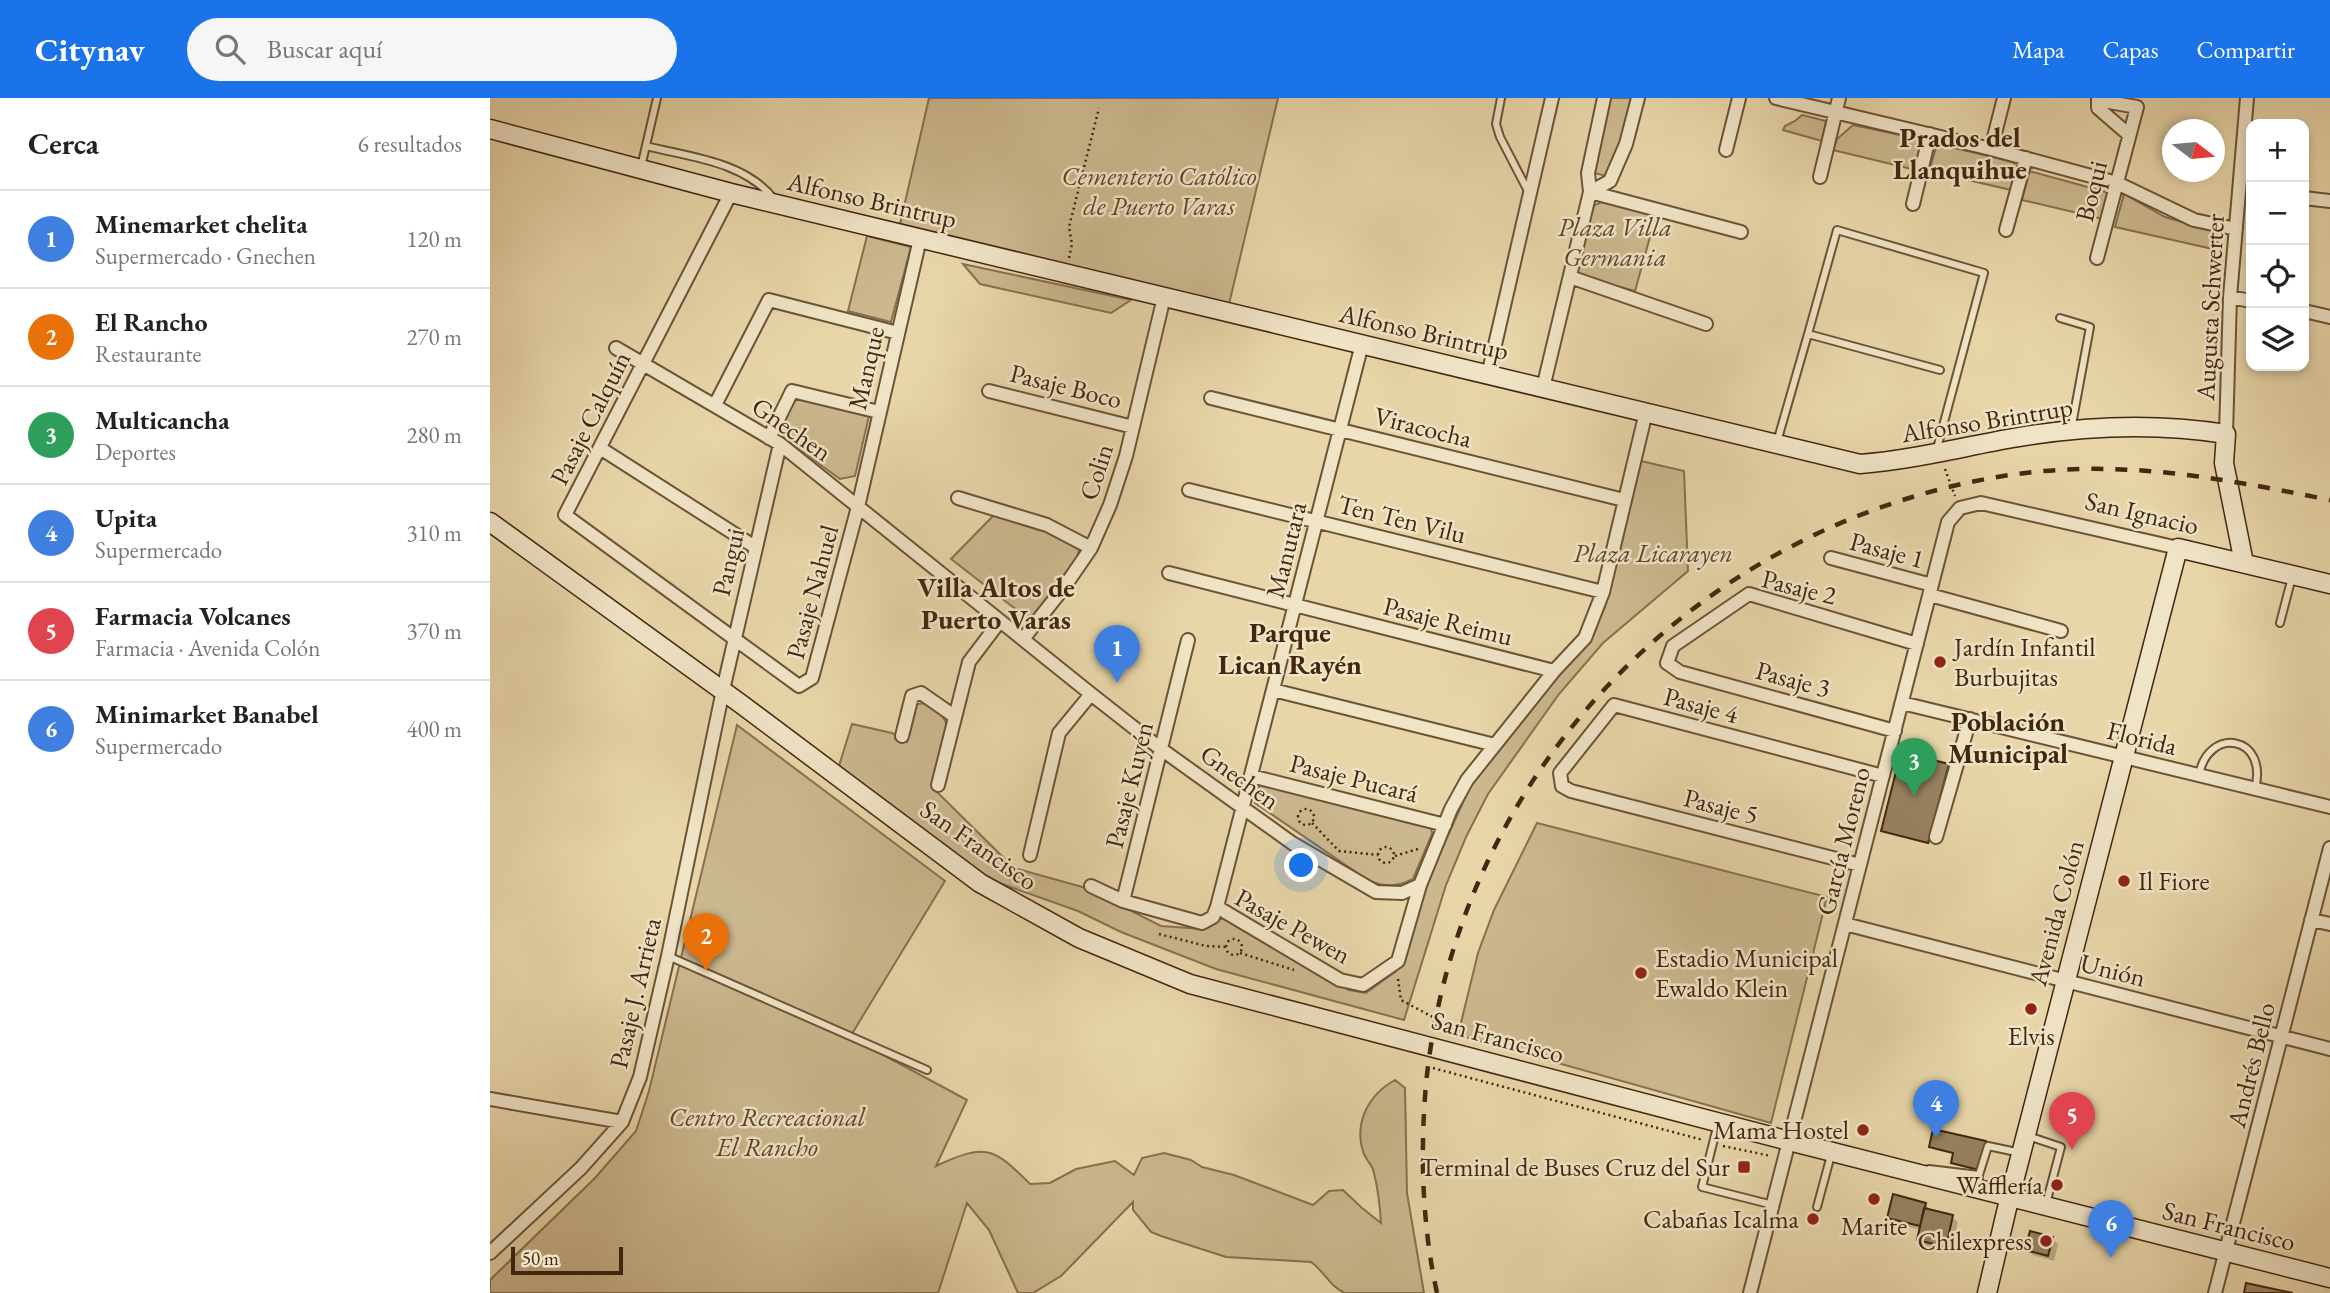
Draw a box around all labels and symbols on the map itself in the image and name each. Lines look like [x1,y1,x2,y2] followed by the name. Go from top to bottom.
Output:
[1893,119,2027,187] district label: Prados del Llanquihue
[2162,119,2225,182] north arrow
[2067,157,2115,225] street label: Boqui
[1061,159,1257,223] park label: Cementerio Católico de Puerto Varas
[783,164,960,236] street label: Alfonso Brintrup
[1558,210,1672,274] park label: Plaza Villa Germania
[2188,212,2232,402] street label: Augusta Schwerter
[1335,296,1512,368] street label: Alfonso Brintrup
[840,323,892,413] street label: Manque
[542,345,638,491] street label: Pasaje Calquín
[1006,356,1126,416] street label: Pasaje Boco
[745,389,839,469] street label: Gnechen
[1898,390,2075,450] street label: Alfonso Brintrup
[1371,398,1476,456] street label: Viracocha
[1071,439,1121,504] street label: Colin
[2082,483,2202,543] street label: San Ignacio
[1334,487,1470,551] street label: Ten Ten Vilu
[1258,498,1315,602] street label: Manutara
[778,521,846,663] street label: Pasaje Nahuel
[1846,524,1928,576] street label: Pasaje 1
[704,525,752,599] street label: Pangui
[1573,536,1733,570] park label: Plaza Licarayen
[1758,561,1840,613] street label: Pasaje 2
[917,569,1075,637] district label: Villa Altos de Puerto Varas
[1380,589,1517,654] street label: Pasaje Reimu
[1218,614,1362,682] district label: Parque Lican Rayén
[1094,625,1140,683] pin: 1
[1952,630,2095,694] place label: Jardín Infantil Burbujitas
[1752,653,1834,705] street label: Pasaje 3
[1932,654,1948,670] marker: Jardín Infantil Burbujitas
[1660,679,1742,731] street label: Pasaje 4
[1948,703,2068,771] district label: Población Municipal
[2103,713,2181,763] street label: Florida
[1097,718,1161,852] street label: Pasaje Kuyén
[1193,737,1287,817] street label: Gnechen
[1891,738,1937,796] pin: 3
[1286,746,1422,810] street label: Pasaje Pucará
[1808,763,1878,919] street label: García Moreno
[1680,780,1762,832] street label: Pasaje 5
[914,792,1044,898] street label: San Francisco
[2020,836,2092,991] street label: Avenida Colón
[1284,848,1318,882] your location
[2138,864,2210,898] place label: Il Fiore
[2116,873,2132,889] marker: Il Fiore
[1229,880,1357,972] street label: Pasaje Pewen
[683,913,729,971] pin: 2
[601,914,669,1072] street label: Pasaje J. Arrieta
[1655,941,1838,1005] place label: Estadio Municipal Ewaldo Klein
[2077,946,2149,995] street label: Unión
[1633,965,1649,981] marker: Estadio Municipal Ewaldo Klein
[2219,999,2283,1132] street label: Andrés Bello
[2023,1001,2039,1017] marker: Elvis
[1428,1003,1568,1071] street label: San Francisco
[2007,1019,2055,1053] place label: Elvis
[1913,1080,1959,1138] pin: 4
[2049,1092,2095,1150] pin: 5
[669,1100,866,1164] park label: Centro Recreacional El Rancho
[1713,1113,1849,1147] place label: Mama Hostel
[1855,1122,1871,1138] marker: Mama Hostel
[1420,1150,1730,1184] place label: Terminal de Buses Cruz del Sur
[1736,1159,1752,1175] marker: Terminal de Buses Cruz del Sur
[1956,1168,2044,1202] place label: Wafflería
[2049,1177,2065,1193] marker: Wafflería
[1866,1191,1882,1207] marker: Marite
[2159,1193,2299,1259] street label: San Francisco
[2088,1200,2134,1258] pin: 6
[1643,1202,1800,1236] place label: Cabañas Icalma
[1841,1209,1907,1243] place label: Marite
[1805,1211,1821,1227] marker: Cabañas Icalma
[1917,1224,2032,1258] place label: Chilexpress
[2038,1233,2054,1249] marker: Chilexpress
[511,1244,623,1276] scale bar

